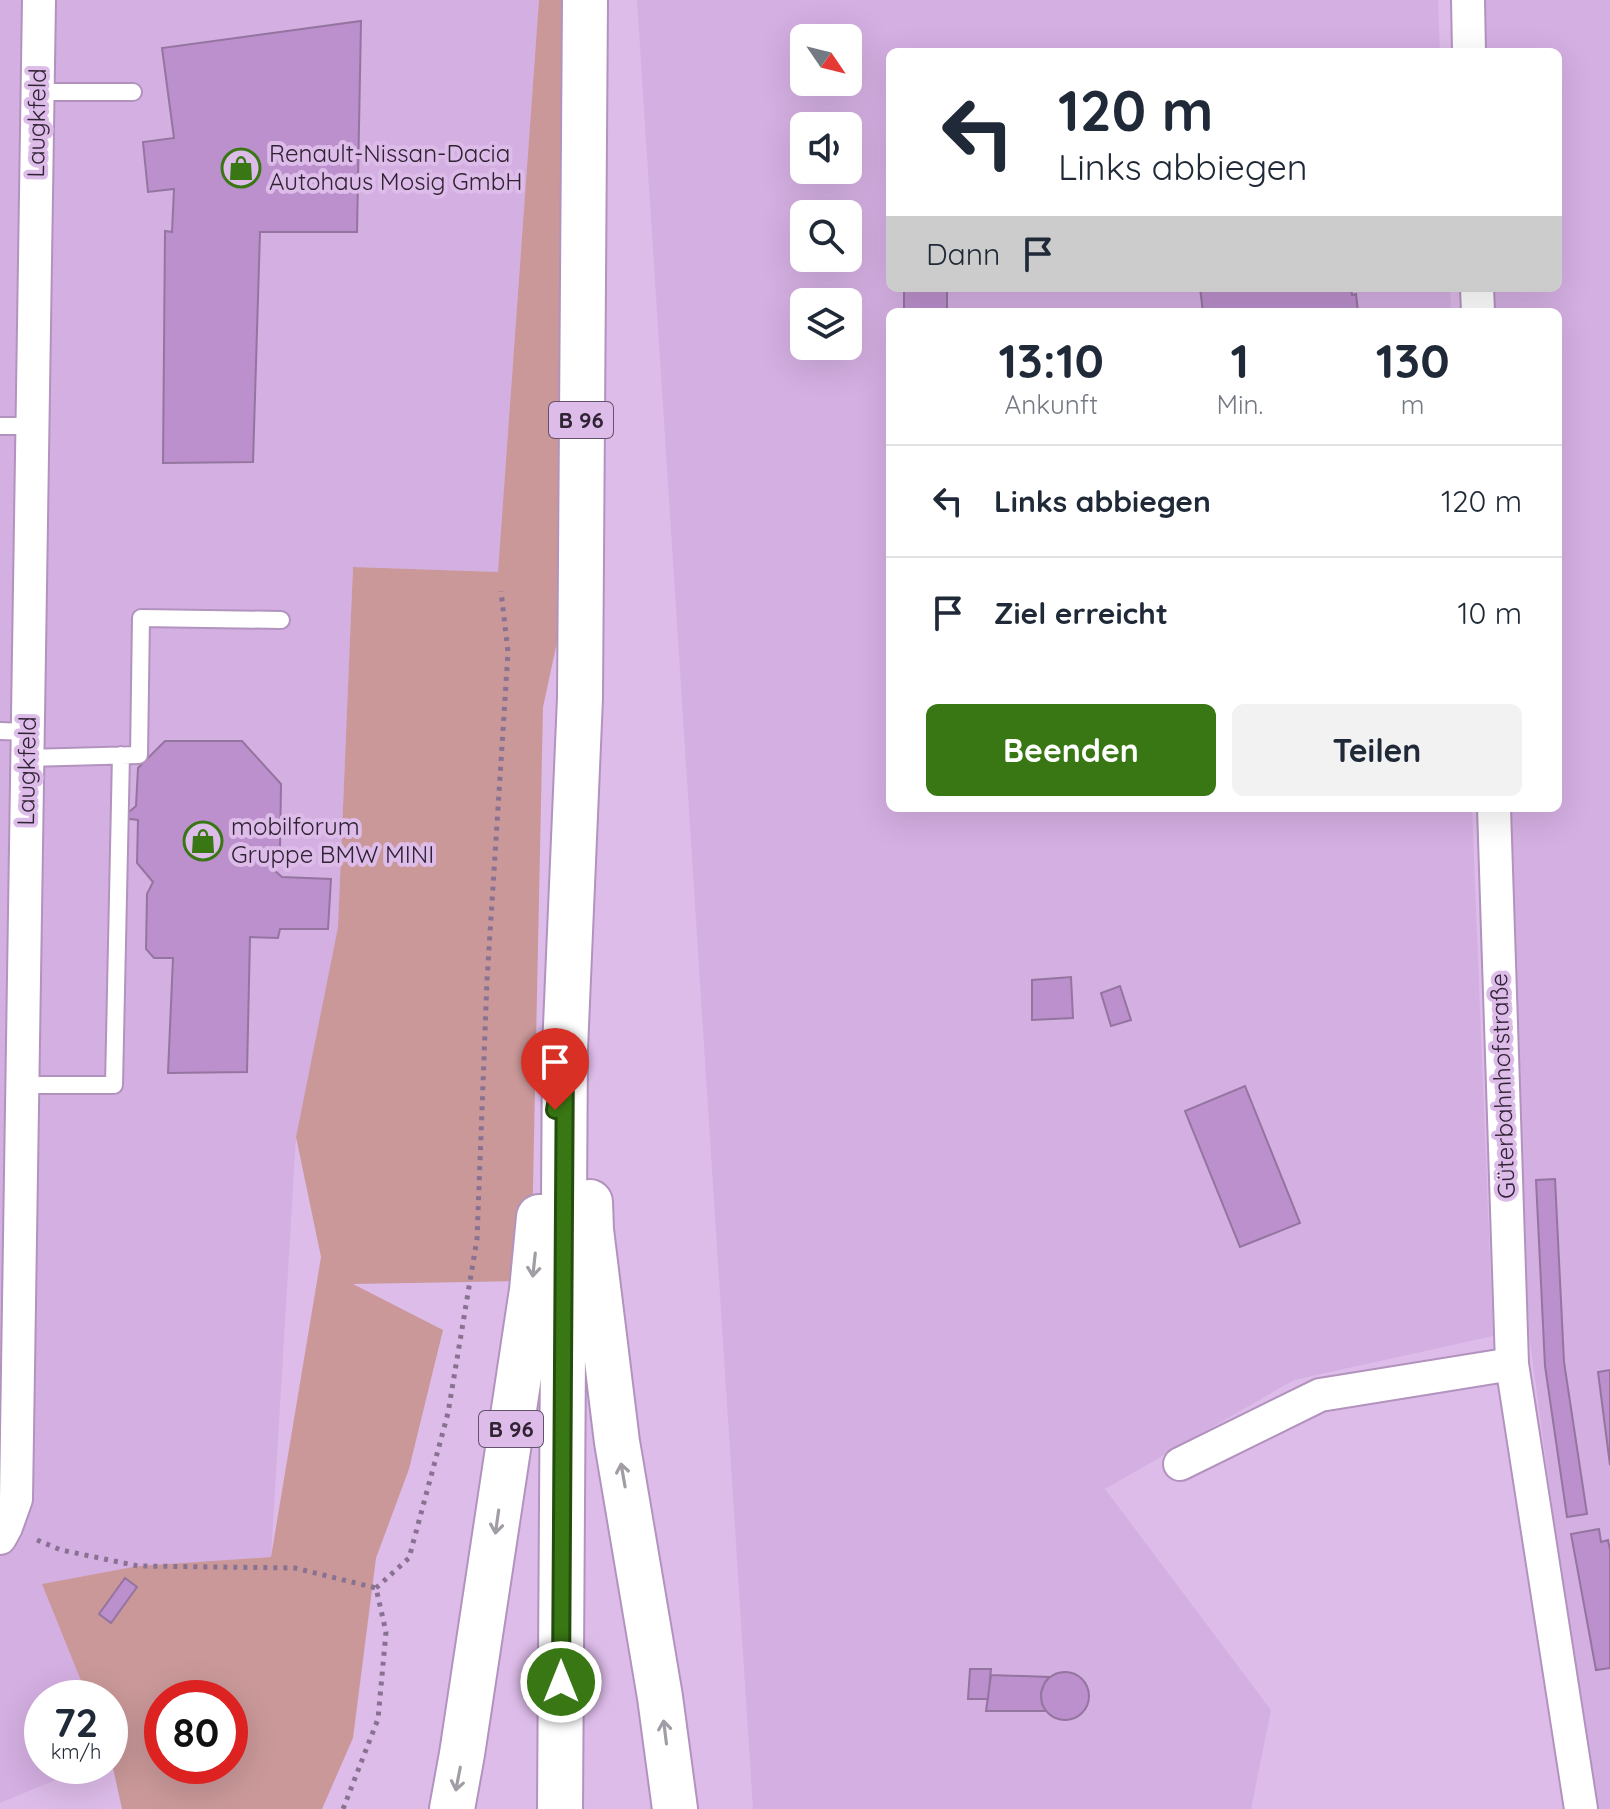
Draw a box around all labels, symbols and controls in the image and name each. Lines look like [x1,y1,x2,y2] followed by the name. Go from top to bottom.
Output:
[790,24,862,96] north arrow
[790,24,862,360] map controls
[20,68,52,178] street label: Laugkfeld
[1058,75,1213,145] text: 120 m
[926,80,1030,184] icon: left
[790,112,862,184] button: sound
[269,138,523,196] place label: Renault-Nissan-Dacia Autohaus Mosig GmbH
[1058,144,1308,189] text: Links abbiegen
[220,147,262,189] shop icon: Renault-Nissan-Dacia Autohaus Mosig GmbH
[790,200,862,272] button: search
[1016,232,1060,276] icon: arrive
[926,235,1000,273] text: Dann
[790,288,862,360] button: layers
[998,330,1104,390] text: 13:10
[1231,330,1249,390] text: 1
[1376,330,1450,390] text: 130
[1004,388,1098,421] text: Ankunft
[1216,388,1263,421] text: Min.
[1401,388,1425,421] text: m
[549,402,613,438] road number: B 96
[926,479,970,523] icon: left
[994,482,1211,520] text: Links abbiegen
[1441,482,1522,520] text: 120 m
[926,591,970,635] icon: arrive
[994,594,1168,632] text: Ziel erreicht
[1458,594,1522,632] text: 10 m
[926,704,1216,796] button: Beenden
[1232,704,1522,796] button: Teilen
[10,716,42,826] street label: Laugkfeld
[231,811,434,869] place label: mobilforum Gruppe BMW MINI
[182,820,224,862] shop icon: mobilforum Gruppe BMW MINI
[1483,973,1521,1199] street label: Güterbahnhofstraße
[521,1028,589,1110] pin
[533,1040,577,1084] icon: arrive
[527,1251,542,1278] one-way arrow
[479,1411,543,1447] road number: B 96
[615,1463,630,1488] one-way arrow
[489,1509,504,1534] one-way arrow
[519,1640,603,1724] position arrow
[144,1680,248,1784] speed limit sign: 80
[54,1697,98,1747] text: 72
[657,1720,672,1745] one-way arrow
[51,1739,101,1764] text: km/h
[449,1766,464,1791] one-way arrow

